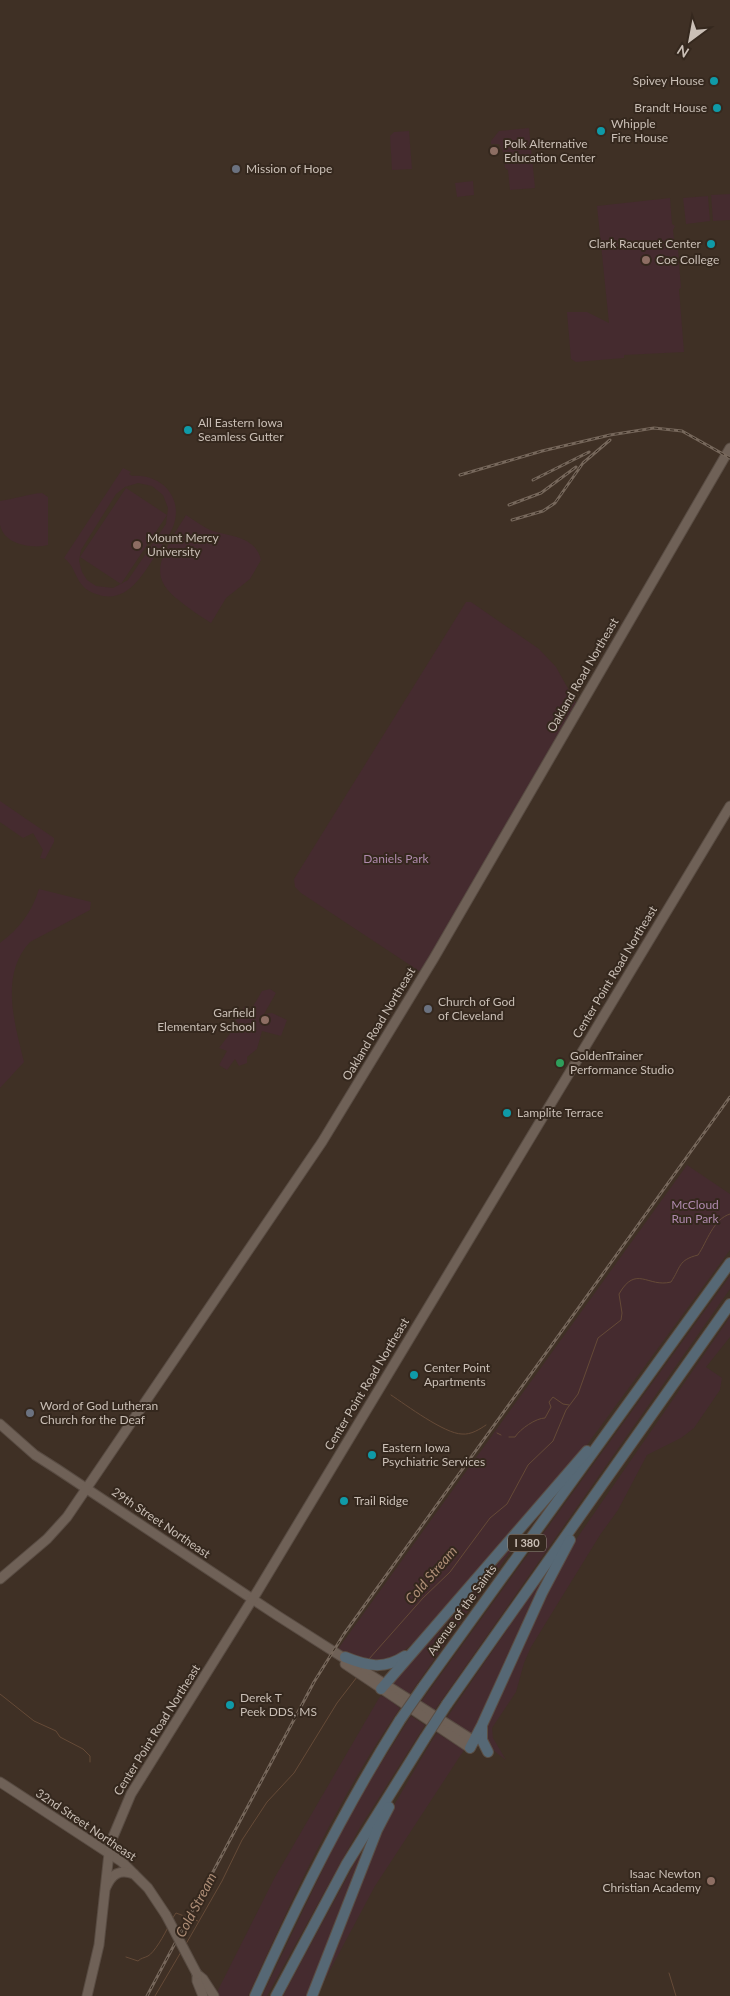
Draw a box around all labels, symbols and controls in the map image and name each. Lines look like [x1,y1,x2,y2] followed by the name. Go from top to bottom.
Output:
[665,15,715,65] north arrow
[674,41,692,62] text: N
[633,73,704,88] place label: Spivey House
[708,75,720,87] marker: Spivey House
[634,100,707,115] place label: Brandt House
[711,102,723,114] marker: Brandt House
[611,116,668,145] place label: Whipple Fire House
[595,125,607,137] marker: Whipple Fire House
[504,136,596,165] place label: Polk Alternative Education Center
[488,145,500,157] marker: Polk Alternative Education Center
[246,161,332,176] place label: Mission of Hope
[230,163,242,175] marker: Mission of Hope
[589,236,702,251] place label: Clark Racquet Center
[705,238,717,250] marker: Clark Racquet Center
[656,252,719,267] place label: Coe College
[640,254,652,266] marker: Coe College
[198,415,284,444] place label: All Eastern Iowa Seamless Gutter
[182,424,194,436] marker: All Eastern Iowa Seamless Gutter
[147,530,220,559] place label: Mount Mercy University
[131,539,143,551] marker: Mount Mercy University
[544,614,622,735] street label: Oakland Road Northeast
[363,851,430,866] park label: Daniels Park
[569,902,660,1041] street label: Center Point Road Northeast
[339,964,419,1083] street label: Oakland Road Northeast
[438,994,515,1023] place label: Church of God of Cleveland
[422,1003,434,1015] marker: Church of God of Cleveland
[157,1005,255,1034] place label: Garfield Elementary School
[259,1014,271,1026] marker: Garfield Elementary School
[570,1048,674,1077] place label: GoldenTrainer Performance Studio
[554,1057,566,1069] marker: GoldenTrainer Performance Studio
[517,1105,603,1120] place label: Lamplite Terrace
[501,1107,513,1119] marker: Lamplite Terrace
[671,1197,719,1226] park label: McCloud Run Park
[321,1314,412,1453] street label: Center Point Road Northeast
[424,1360,491,1389] place label: Center Point Apartments
[408,1369,420,1381] marker: Center Point Apartments
[40,1398,158,1427] place label: Word of God Lutheran Church for the Deaf
[24,1407,36,1419] marker: Word of God Lutheran Church for the Deaf
[382,1440,485,1469] place label: Eastern Iowa Psychiatric Services
[366,1449,378,1461] marker: Eastern Iowa Psychiatric Services
[109,1484,214,1562] street label: 29th Street Northeast
[354,1493,408,1508] place label: Trail Ridge
[338,1495,350,1507] marker: Trail Ridge
[508,1535,546,1552] road number: I 380
[401,1542,460,1607] water label: Cold Stream
[424,1561,499,1658] street label: Avenue of the Saints
[110,1661,204,1798] street label: Center Point Road Northeast
[240,1690,317,1719] place label: Derek T Peek DDS, MS
[224,1699,236,1711] marker: Derek T Peek DDS, MS
[33,1785,140,1864] street label: 32nd Street Northeast
[603,1866,702,1895] place label: Isaac Newton Christian Academy
[171,1870,220,1940] water label: Cold Stream
[705,1875,717,1887] marker: Isaac Newton Christian Academy

